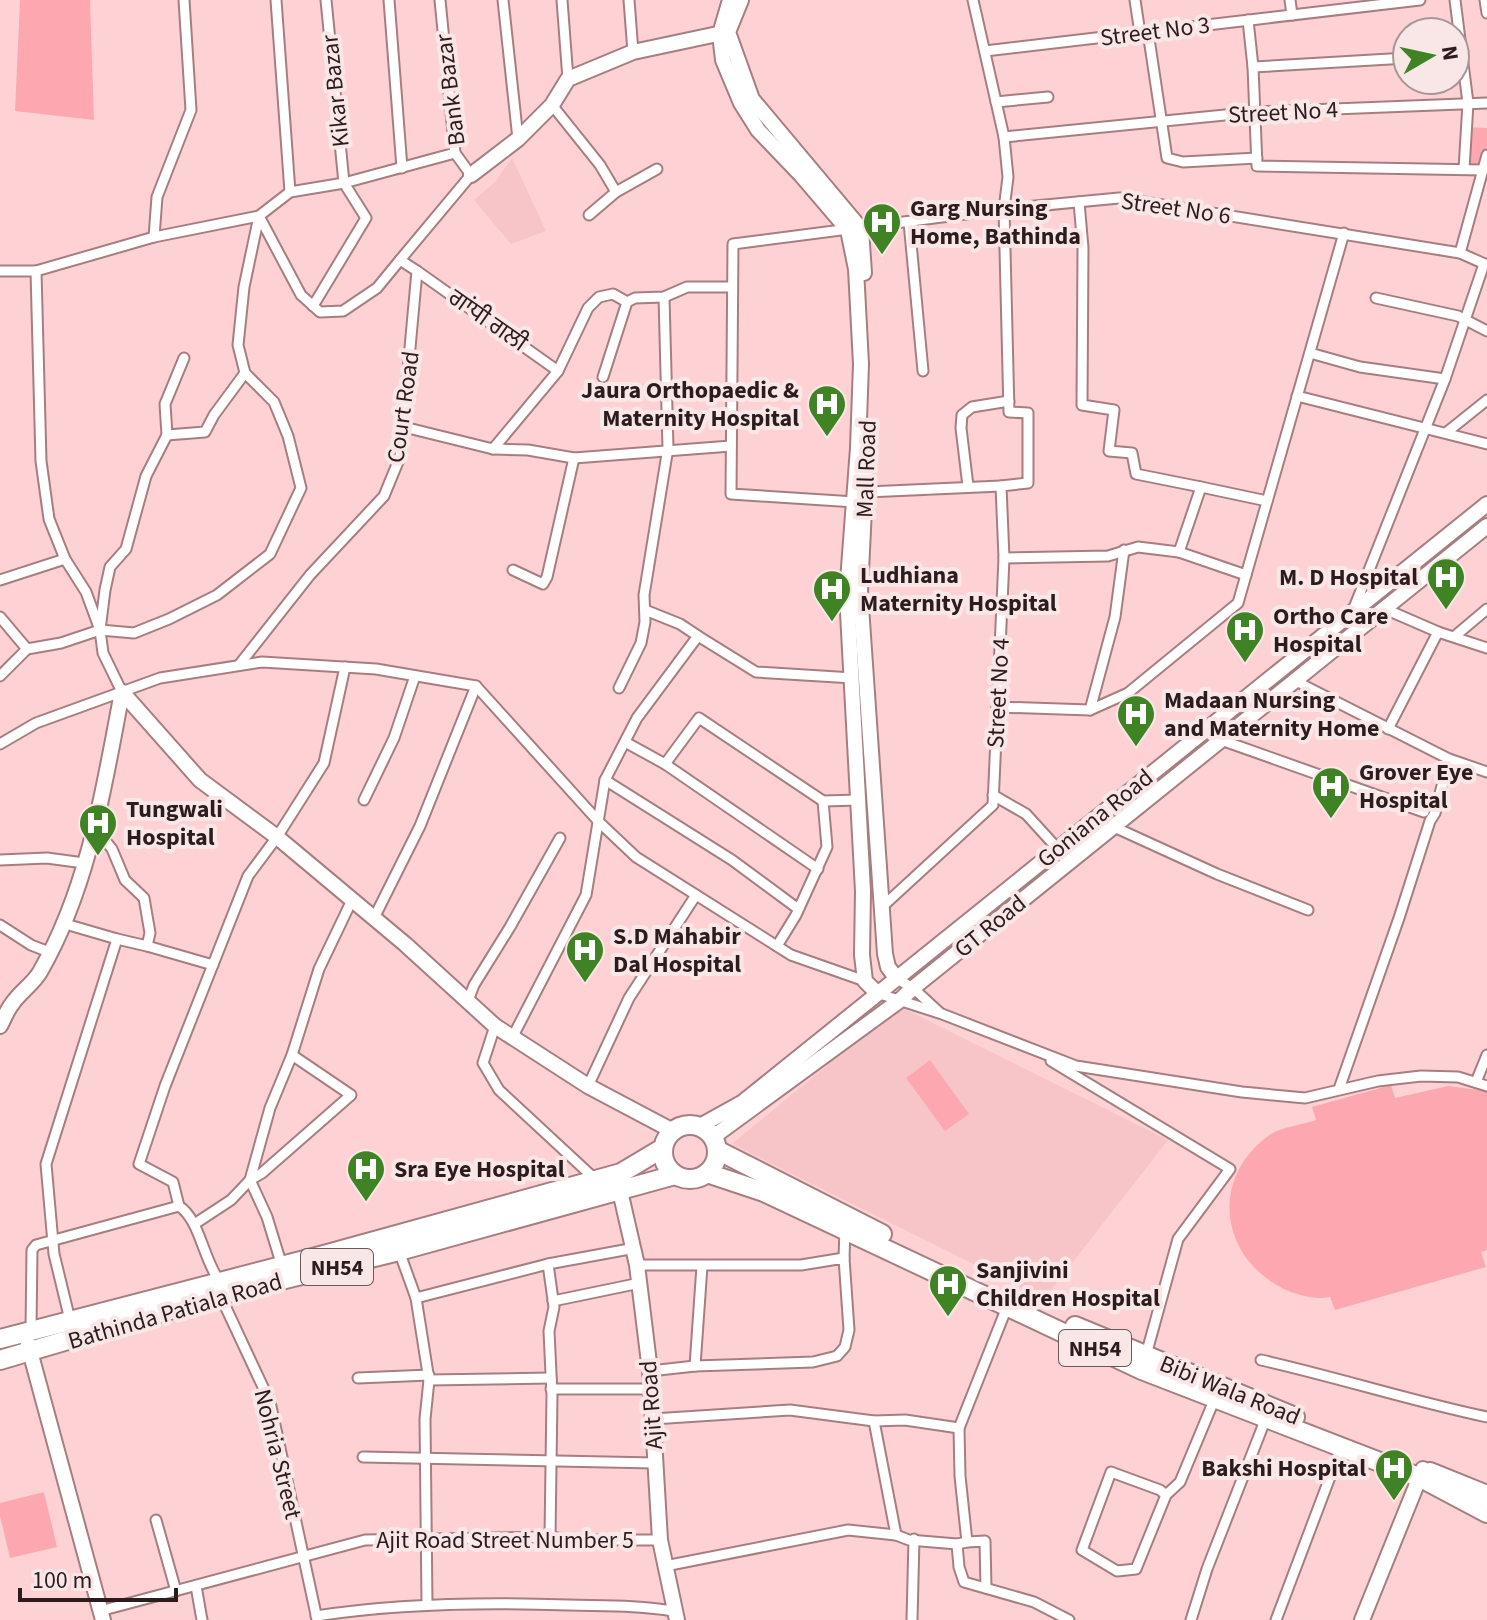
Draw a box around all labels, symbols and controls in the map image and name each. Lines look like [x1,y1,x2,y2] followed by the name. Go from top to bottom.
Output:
[1098,7,1212,56] street label: Street No 3
[1391,16,1471,96] north arrow
[426,31,475,148] street label: Bank Bazar
[312,32,359,149] street label: Kikar Bazar
[1433,43,1467,63] text: N
[1227,92,1339,133] street label: Street No 4
[1119,183,1233,233] street label: Street No 6
[910,191,1081,254] place label: Garg Nursing Home, Bathinda
[861,201,903,256] hospital icon: Garg Nursing Home, Bathinda
[440,280,535,361] street label: ਗਾਂਧੀ ਗਲੀ
[378,349,429,465] street label: Court Road
[581,373,799,436] place label: Jaura Orthopaedic & Maternity Hospital
[806,383,848,438] hospital icon: Jaura Orthopaedic & Maternity Hospital
[847,419,886,519] street label: Mall Road
[1425,556,1467,611] hospital icon: M. D Hospital
[860,558,1057,621] place label: Ludhiana Maternity Hospital
[1279,560,1418,595] place label: M. D Hospital
[811,568,853,623] hospital icon: Ludhiana Maternity Hospital
[1273,599,1388,662] place label: Ortho Care Hospital
[1224,609,1266,664] hospital icon: Ortho Care Hospital
[978,637,1019,749] street label: Street No 4
[1164,683,1380,746] place label: Madaan Nursing and Maternity Home
[1115,693,1157,748] hospital icon: Madaan Nursing and Maternity Home
[1359,755,1474,818] place label: Grover Eye Hospital
[1030,761,1161,876] street label: Goniana Road
[1310,765,1352,820] hospital icon: Grover Eye Hospital
[126,792,223,855] place label: Tungwali Hospital
[77,802,119,857] hospital icon: Tungwali Hospital
[947,887,1034,966] street label: GT Road
[613,919,741,982] place label: S.D Mahabir Dal Hospital
[564,929,606,984] hospital icon: S.D Mahabir Dal Hospital
[345,1148,387,1203] hospital icon: Sra Eye Hospital
[394,1152,565,1187] place label: Sra Eye Hospital
[301,1249,373,1285] road number: NH54
[976,1253,1160,1316] place label: Sanjivini Children Hospital
[927,1263,969,1318] hospital icon: Sanjivini Children Hospital
[64,1264,286,1359] street label: Bathinda Patiala Road
[1059,1330,1131,1366] road number: NH54
[1154,1346,1305,1435] street label: Bibi Wala Road
[631,1359,672,1451] street label: Ajit Road
[244,1385,311,1523] street label: Nohria Street
[1373,1447,1415,1502] hospital icon: Bakshi Hospital
[1201,1451,1366,1486] place label: Bakshi Hospital
[376,1523,634,1558] street label: Ajit Road Street Number 5
[20,1552,176,1602] scale bar
[32,1563,92,1598] text: 100 m

